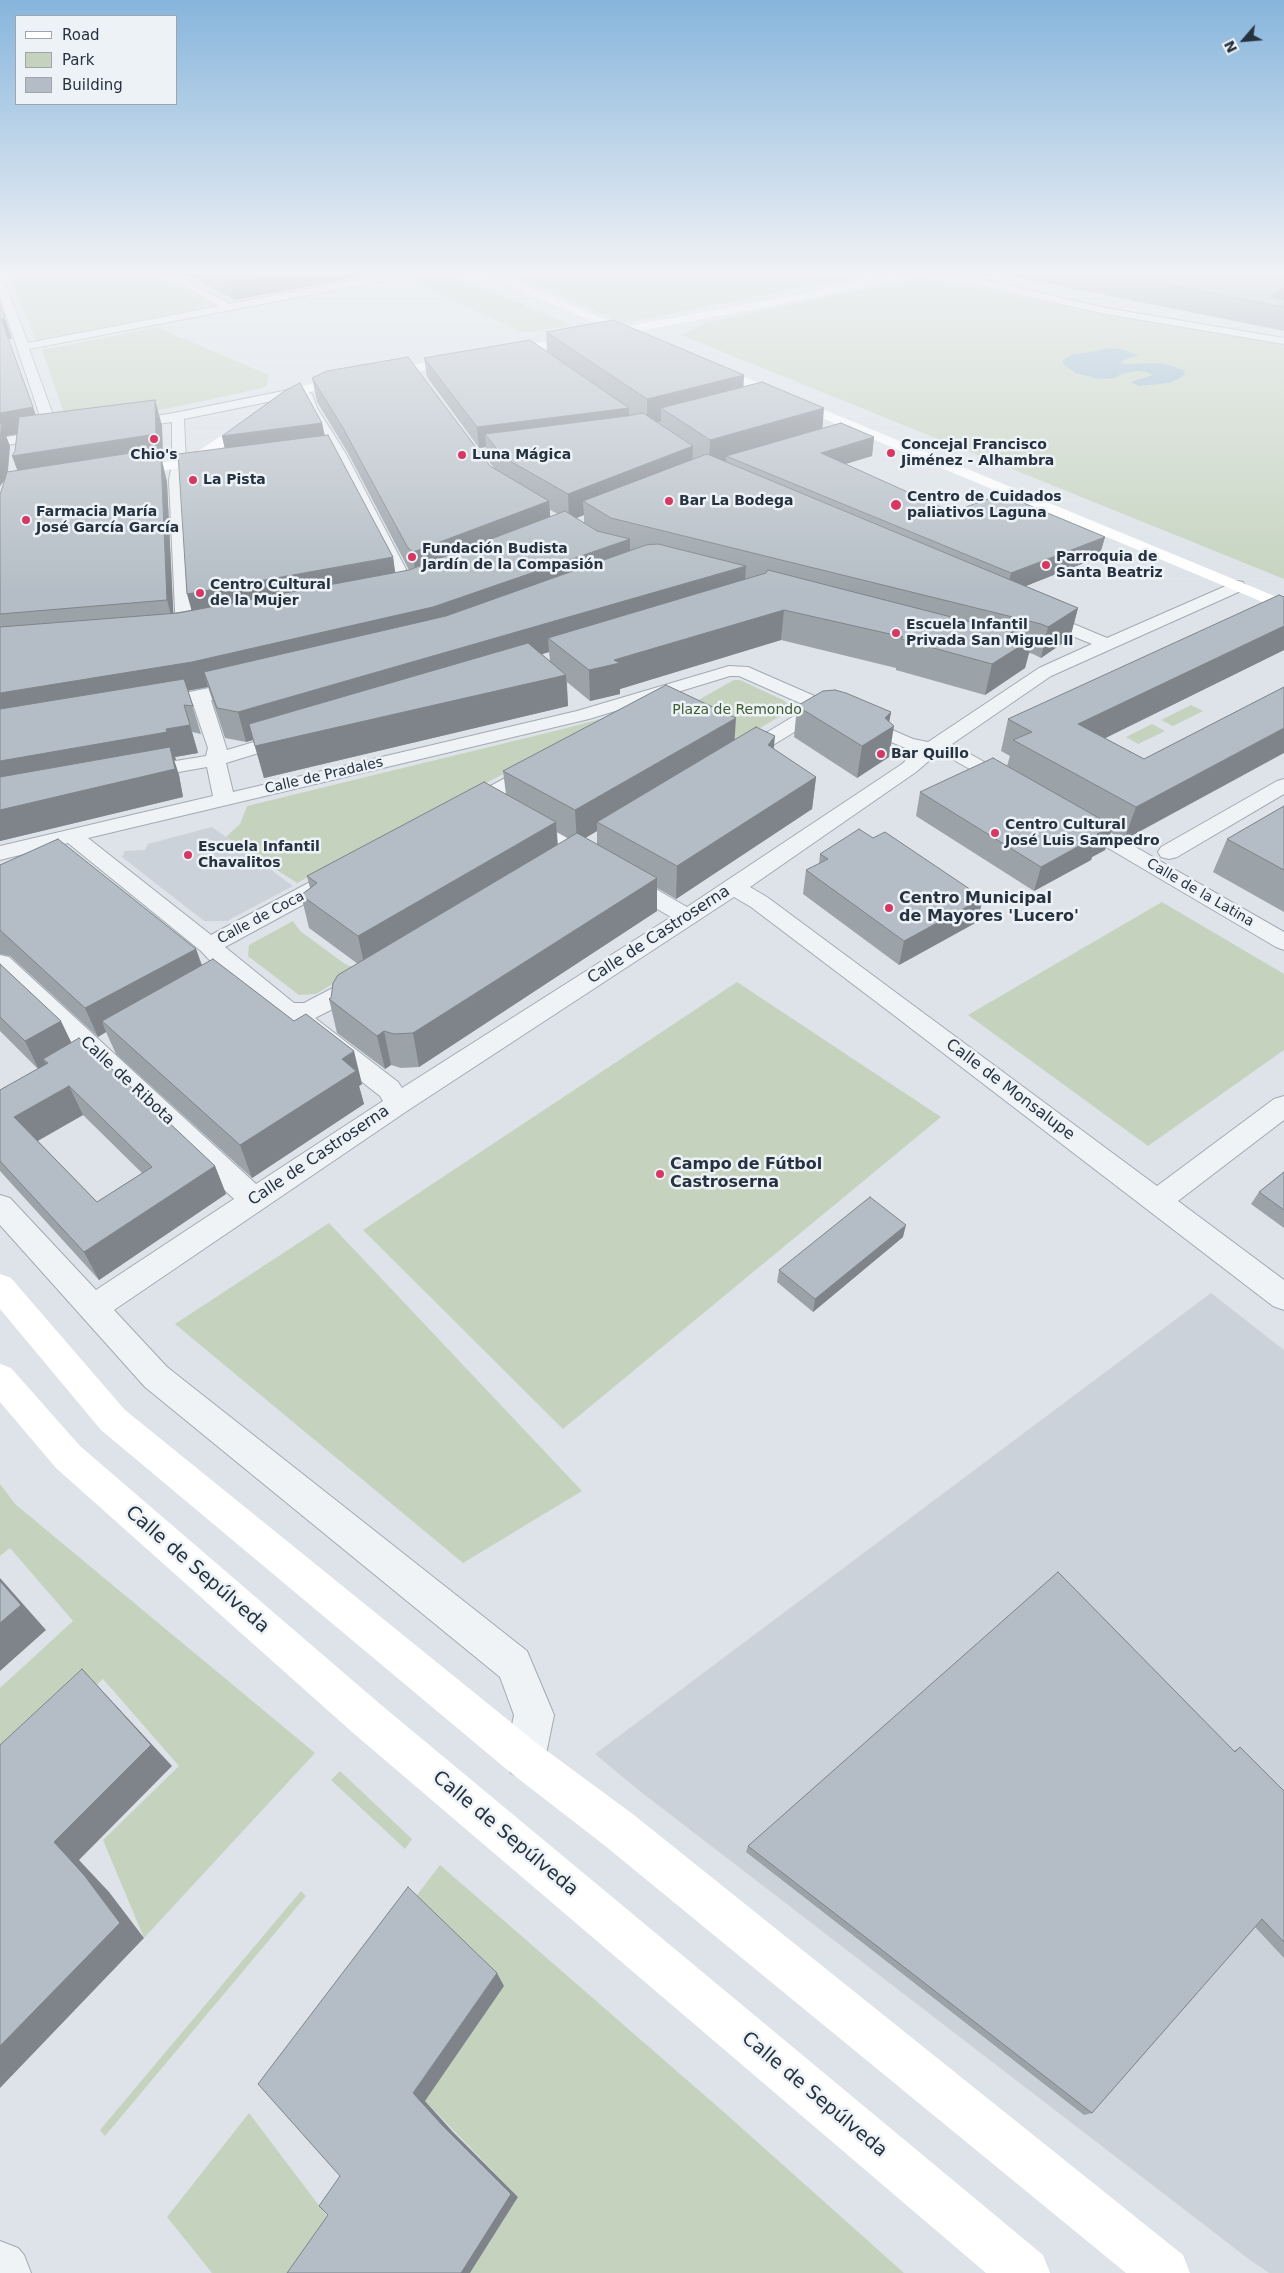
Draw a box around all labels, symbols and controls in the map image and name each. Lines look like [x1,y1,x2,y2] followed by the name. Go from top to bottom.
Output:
[15,15,178,105] legend
[1219,15,1269,65] north arrow
[62,26,100,44] text: Road
[1221,38,1240,56] text: N
[62,51,94,69] text: Park
[62,76,123,94] text: Building
[148,433,160,445] marker: Chio's
[901,437,1054,470] place label: Concejal Francisco Jiménez - Alhambra
[130,447,178,463] place label: Chio's
[472,447,571,463] place label: Luna Mágica
[885,447,897,459] marker: Concejal Francisco Jiménez - Alhambra
[456,449,468,461] marker: Luna Mágica
[203,472,266,488] place label: La Pista
[187,474,199,486] marker: La Pista
[907,489,1062,522] place label: Centro de Cuidados paliativos Laguna
[679,493,793,509] place label: Bar La Bodega
[663,495,675,507] marker: Bar La Bodega
[889,498,903,512] marker: Centro de Cuidados paliativos Laguna
[36,504,179,536] place label: Farmacia María José García García
[20,514,32,526] marker: Farmacia María José García García
[422,541,603,574] place label: Fundación Budista Jardín de la Compasión
[1056,549,1163,582] place label: Parroquia de Santa Beatriz
[406,551,418,563] marker: Fundación Budista Jardín de la Compasión
[1040,559,1052,571] marker: Parroquia de Santa Beatriz
[210,577,331,610] place label: Centro Cultural de la Mujer
[194,587,206,599] marker: Centro Cultural de la Mujer
[906,617,1074,650] place label: Escuela Infantil Privada San Miguel II
[890,627,902,639] marker: Escuela Infantil Privada San Miguel II
[672,702,802,718] park label: Plaza de Remondo
[891,746,969,762] place label: Bar Quillo
[875,748,887,760] marker: Bar Quillo
[263,754,385,798] street label: Calle de Pradales
[1005,817,1160,850] place label: Centro Cultural José Luis Sampedro
[989,827,1001,839] marker: Centro Cultural José Luis Sampedro
[198,839,320,872] place label: Escuela Infantil Chavalitos
[182,849,194,861] marker: Escuela Infantil Chavalitos
[1143,855,1257,931] street label: Calle de la Latina
[584,882,734,988] street label: Calle de Castroserna
[215,888,307,948] street label: Calle de Coca
[899,889,1079,927] place label: Centro Municipal de Mayores 'Lucero'
[883,902,895,914] marker: Centro Municipal de Mayores 'Lucero'
[76,1033,178,1129] street label: Calle de Ribota
[942,1035,1078,1145] street label: Calle de Monsalupe
[245,1102,393,1210] street label: Calle de Castroserna
[670,1155,822,1193] place label: Campo de Fútbol Castroserna
[654,1168,666,1180] marker: Campo de Fútbol Castroserna
[121,1501,273,1639] street label: Calle de Sepúlveda
[428,1767,582,1901] street label: Calle de Sepúlveda
[737,2028,891,2162] street label: Calle de Sepúlveda

